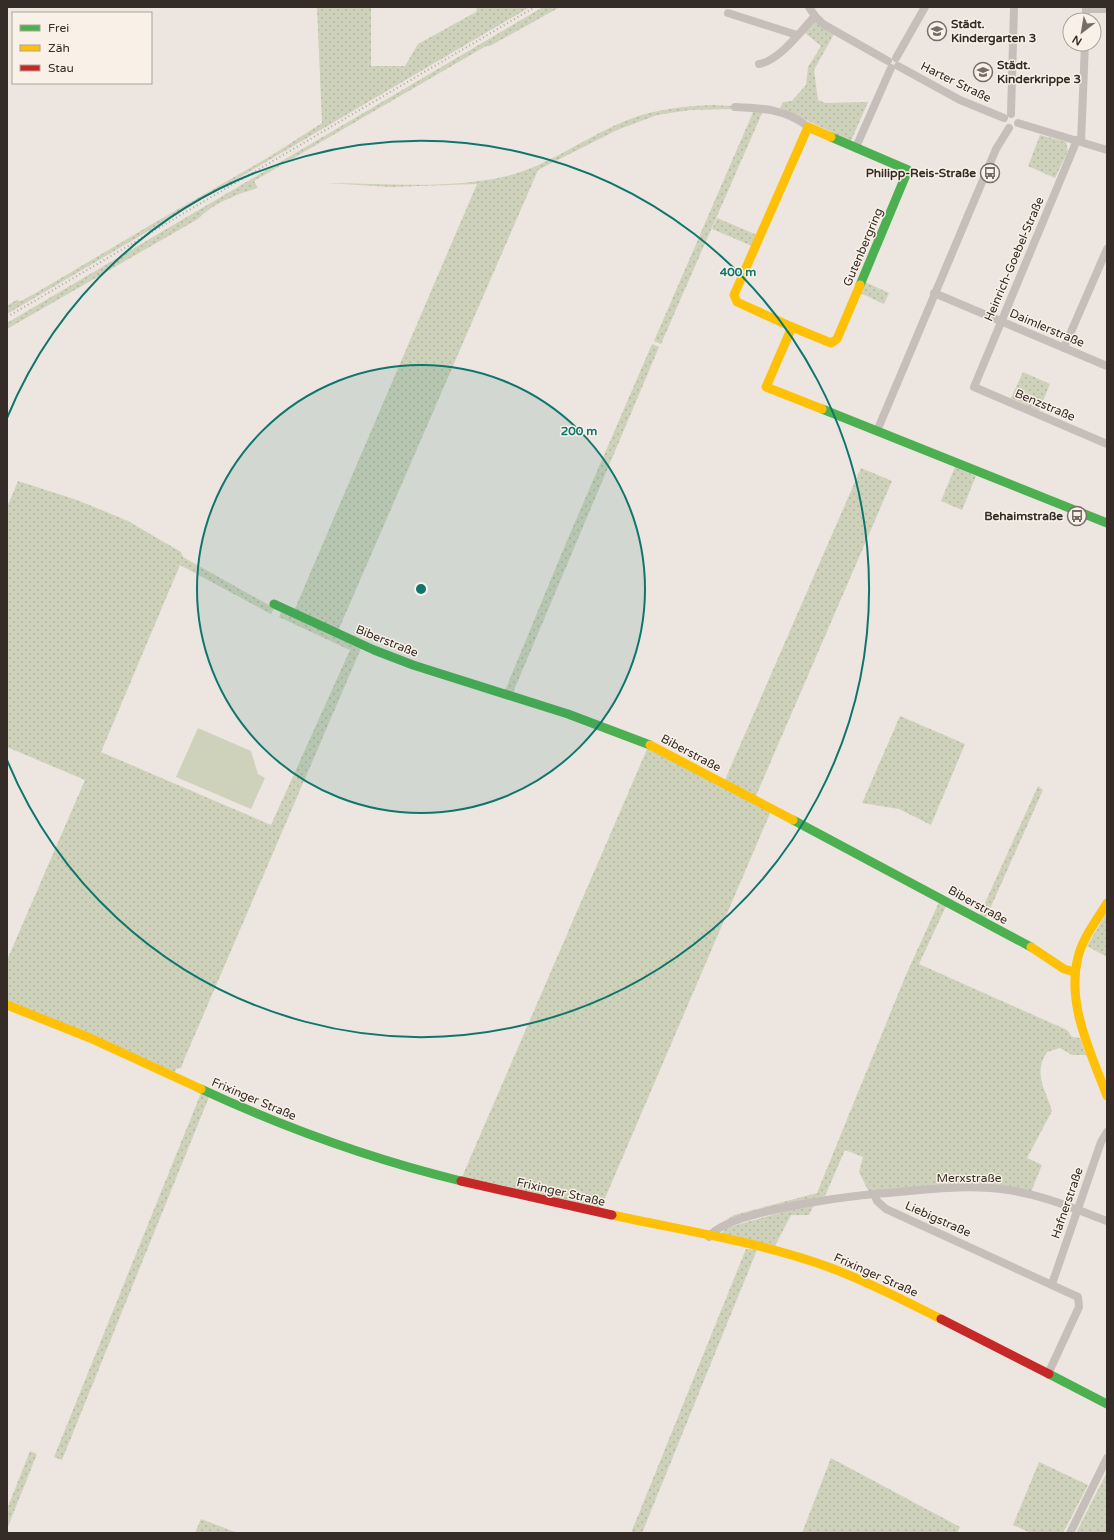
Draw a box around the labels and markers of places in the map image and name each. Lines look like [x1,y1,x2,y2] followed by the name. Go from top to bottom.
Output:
[951,17,1036,46] place label: Städt. Kindergarten 3
[926,20,948,42] school or university icon: Städt. Kindergarten 3
[997,58,1081,87] place label: Städt. Kinderkrippe 3
[972,61,994,83] school or university icon: Städt. Kinderkrippe 3
[979,162,1001,184] bus stop icon: Philipp-Reis-Straße
[866,166,976,181] place label: Philipp-Reis-Straße
[1066,505,1088,527] bus stop icon: Behaimstraße
[984,509,1063,523] place label: Behaimstraße
[414,582,428,596] centre of rings

